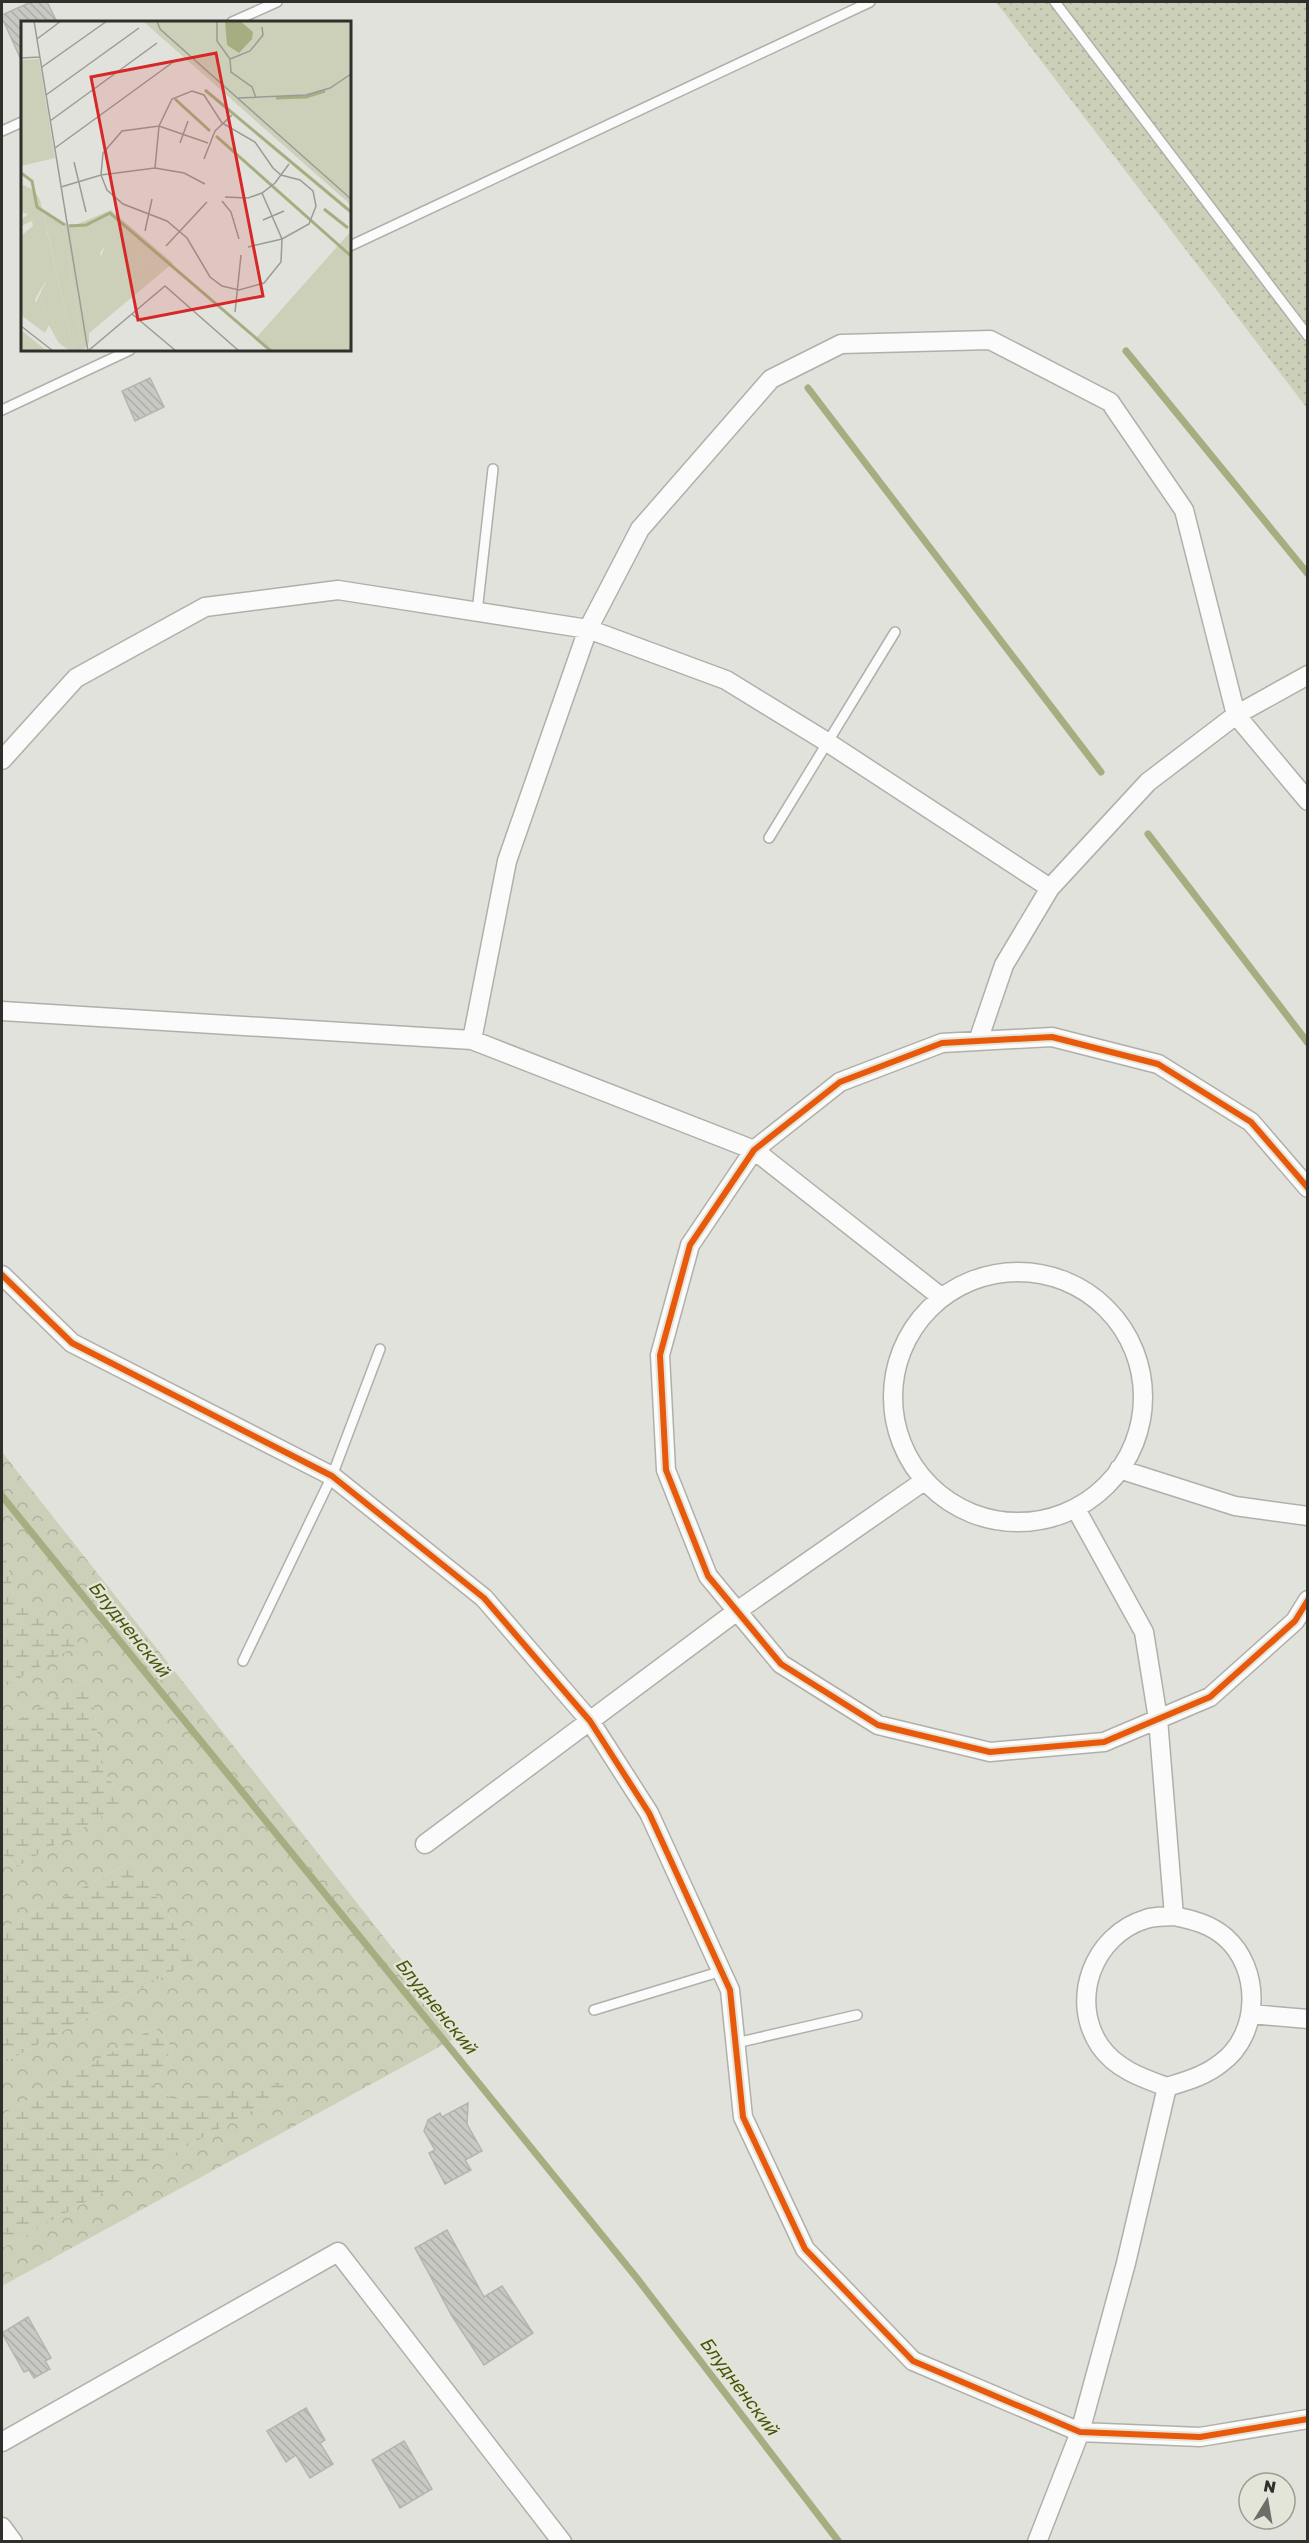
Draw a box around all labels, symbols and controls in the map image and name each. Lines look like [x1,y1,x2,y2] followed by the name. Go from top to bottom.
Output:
[21,21,351,351] inset map
[84,1576,176,1682] water label: Блудненский
[391,1953,483,2059] water label: Блудненский
[696,2332,784,2440] water label: Блудненский
[1237,2471,1297,2531] north arrow
[1262,2475,1278,2497] text: N

